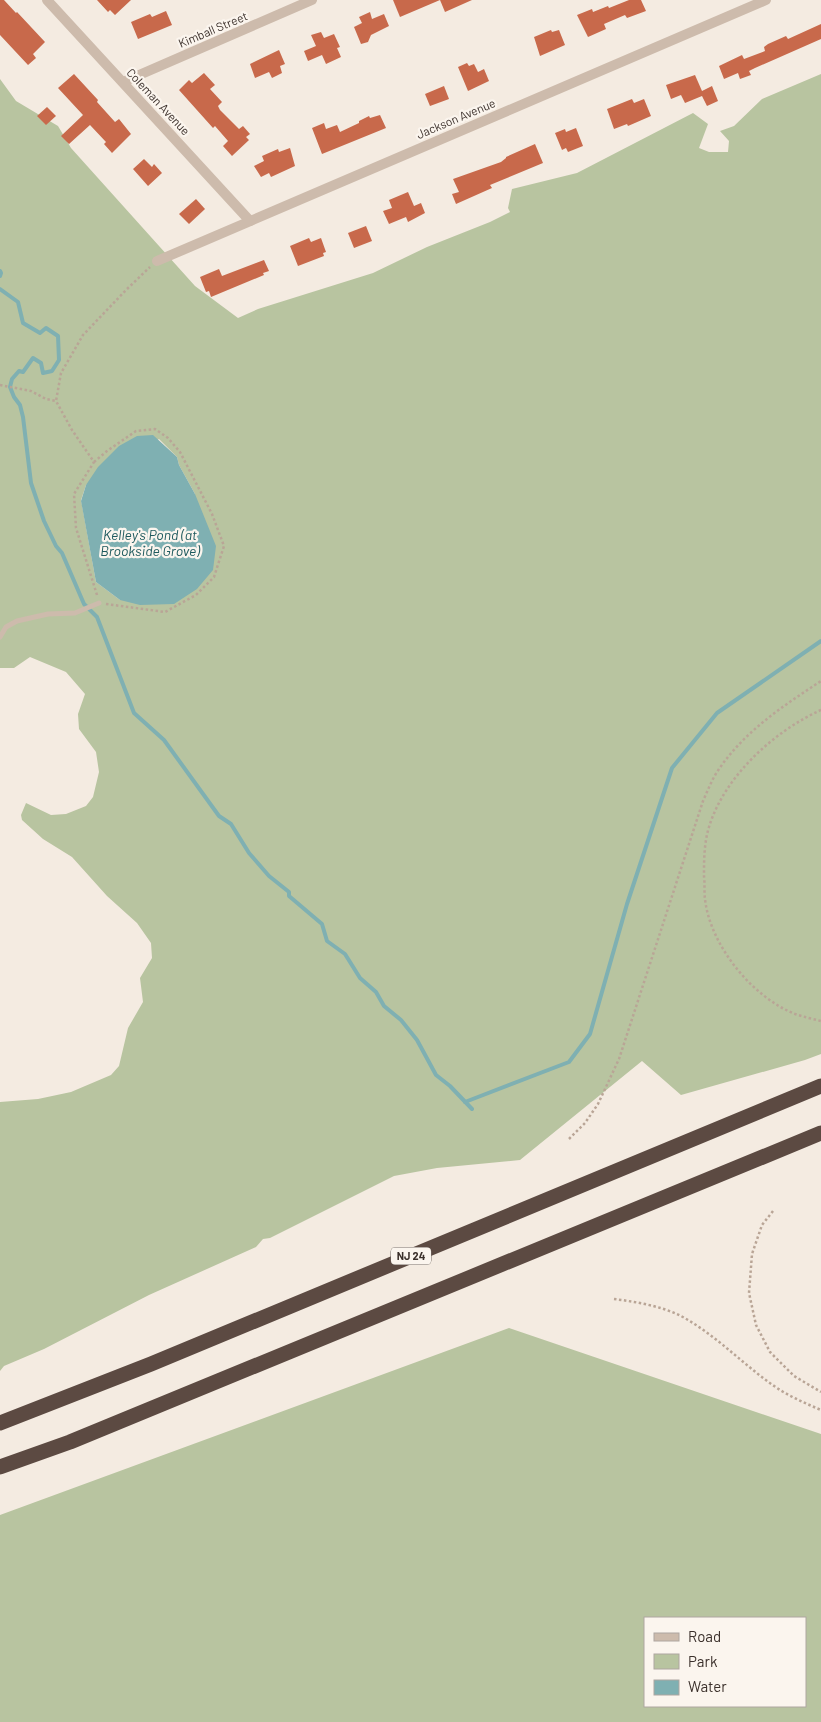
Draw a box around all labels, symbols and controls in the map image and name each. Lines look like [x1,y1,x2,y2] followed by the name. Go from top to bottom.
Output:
[176,8,249,50] street label: Kimball Street
[124,65,193,138] street label: Coleman Avenue
[414,95,497,141] street label: Jackson Avenue
[100,526,200,559] water label: Kelley's Pond (at Brookside Grove)
[391,1248,431,1264] road number: NJ 24
[644,1617,806,1707] legend
[688,1627,721,1645] text: Road
[688,1652,718,1670] text: Park
[688,1677,727,1695] text: Water

